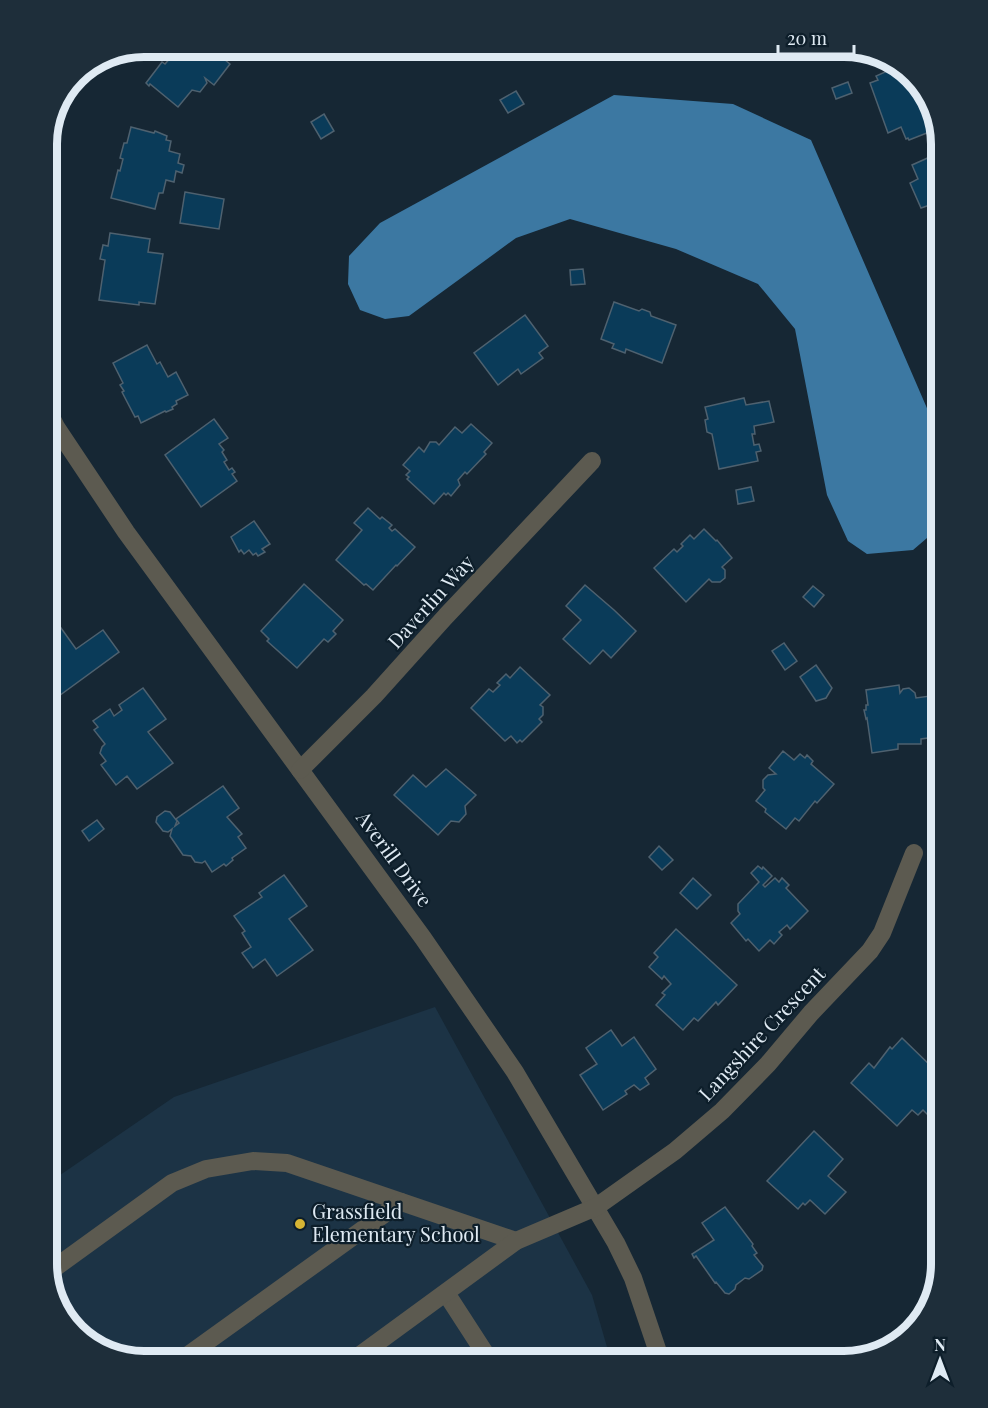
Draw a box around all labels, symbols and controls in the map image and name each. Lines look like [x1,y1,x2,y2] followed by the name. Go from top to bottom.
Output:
[778,18,854,56] scale bar
[787,26,827,50] text: 20 m
[381,548,479,654] street label: Daverlin Way
[351,804,439,912] street label: Averill Drive
[692,959,831,1106] street label: Langshire Crescent
[312,1197,480,1247] place label: Grassfield Elementary School
[293,1217,307,1231] marker: Grassfield Elementary School
[910,1330,970,1390] north arrow
[934,1334,946,1355] text: N

